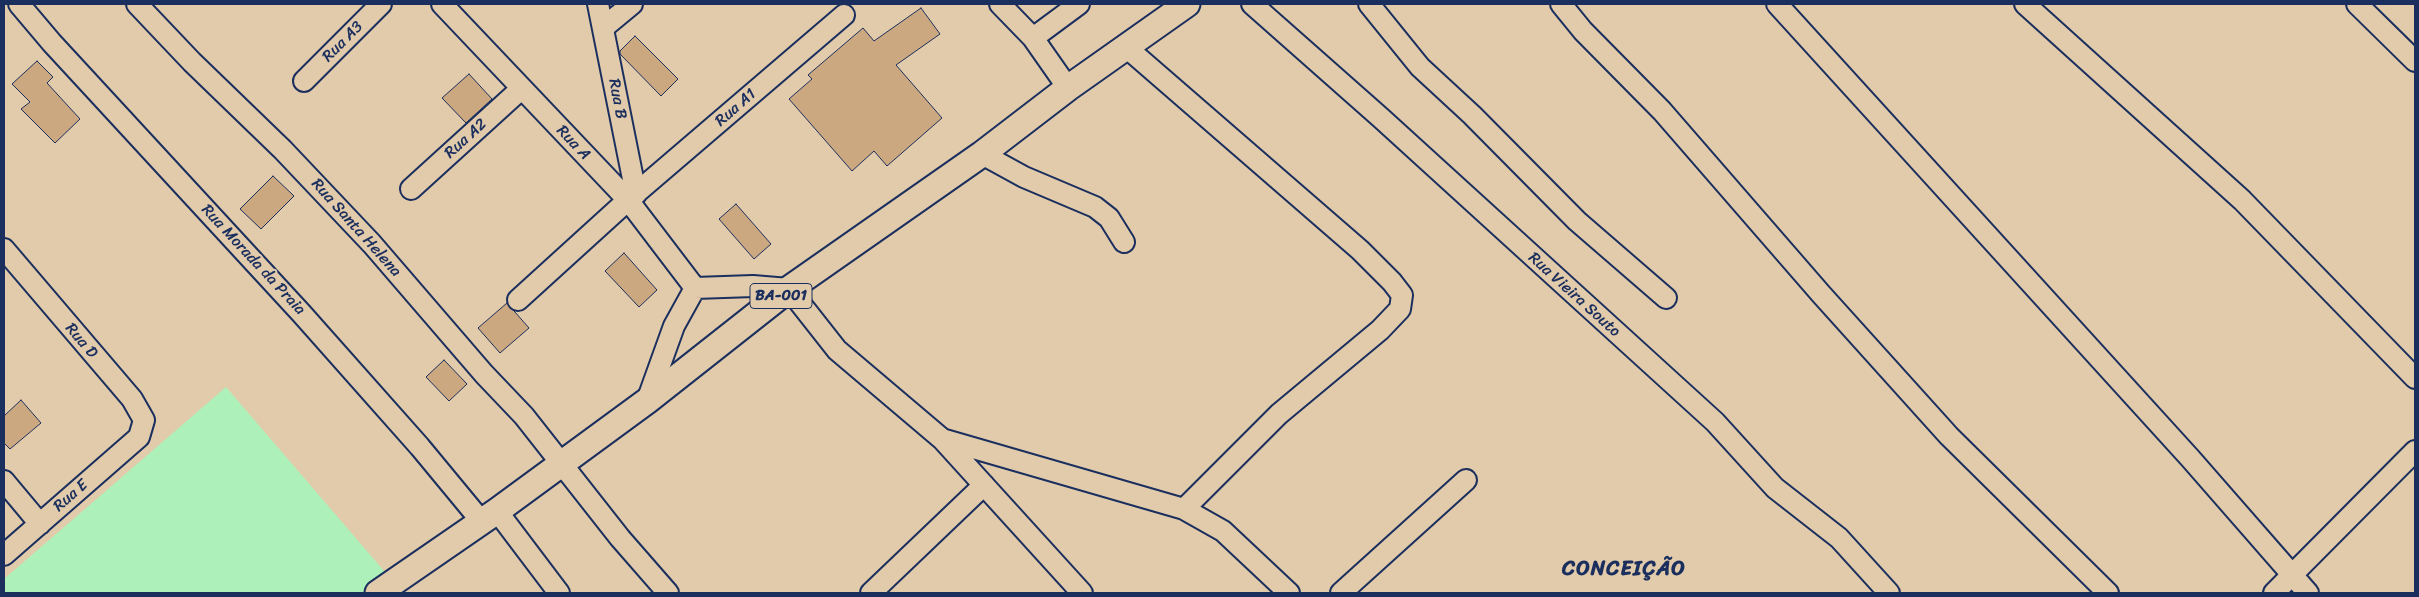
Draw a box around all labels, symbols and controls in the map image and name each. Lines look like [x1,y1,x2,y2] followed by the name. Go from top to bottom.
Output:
[319,18,367,66] street label: Rua A3
[604,77,630,121] street label: Rua B
[712,85,760,131] street label: Rua A1
[441,115,491,163] street label: Rua A2
[552,122,594,164] street label: Rua A
[307,175,405,281] street label: Rua Santa Helena
[197,201,309,319] street label: Rua Morada da Praia
[1524,249,1624,341] street label: Rua Vieira Souto
[750,284,812,308] road number: BA-001
[61,319,101,363] street label: Rua D
[50,476,92,516] street label: Rua E
[1562,557,1686,583] district label: CONCEIÇÃO

